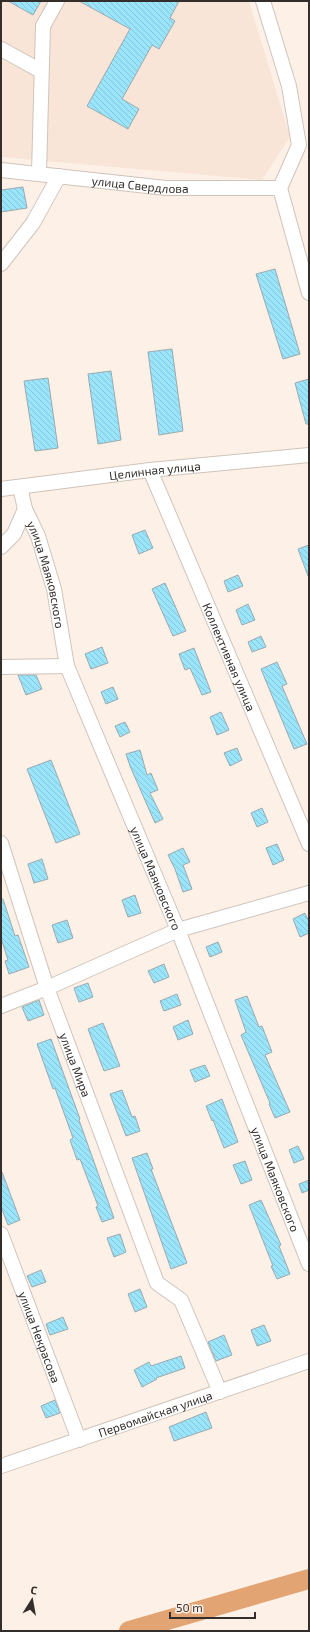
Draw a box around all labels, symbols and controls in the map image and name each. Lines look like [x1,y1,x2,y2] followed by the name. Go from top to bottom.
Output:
[91,173,189,195] street label: улица Свердлова
[108,458,201,482] street label: Целинная улица
[24,518,68,629] street label: улица Маяковского
[200,601,259,713] street label: Коллективная улица
[127,824,184,932] street label: улица Маяковского
[56,1031,94,1099] street label: улица Мира
[248,1125,303,1234] street label: улица Маяковского
[15,1289,64,1385] street label: улица Некрасова
[97,1388,214,1439] street label: Первомайская улица
[12,1580,52,1620] north arrow
[30,1583,39,1597] text: С
[170,1594,255,1620] scale bar
[176,1600,203,1614] text: 50 m

